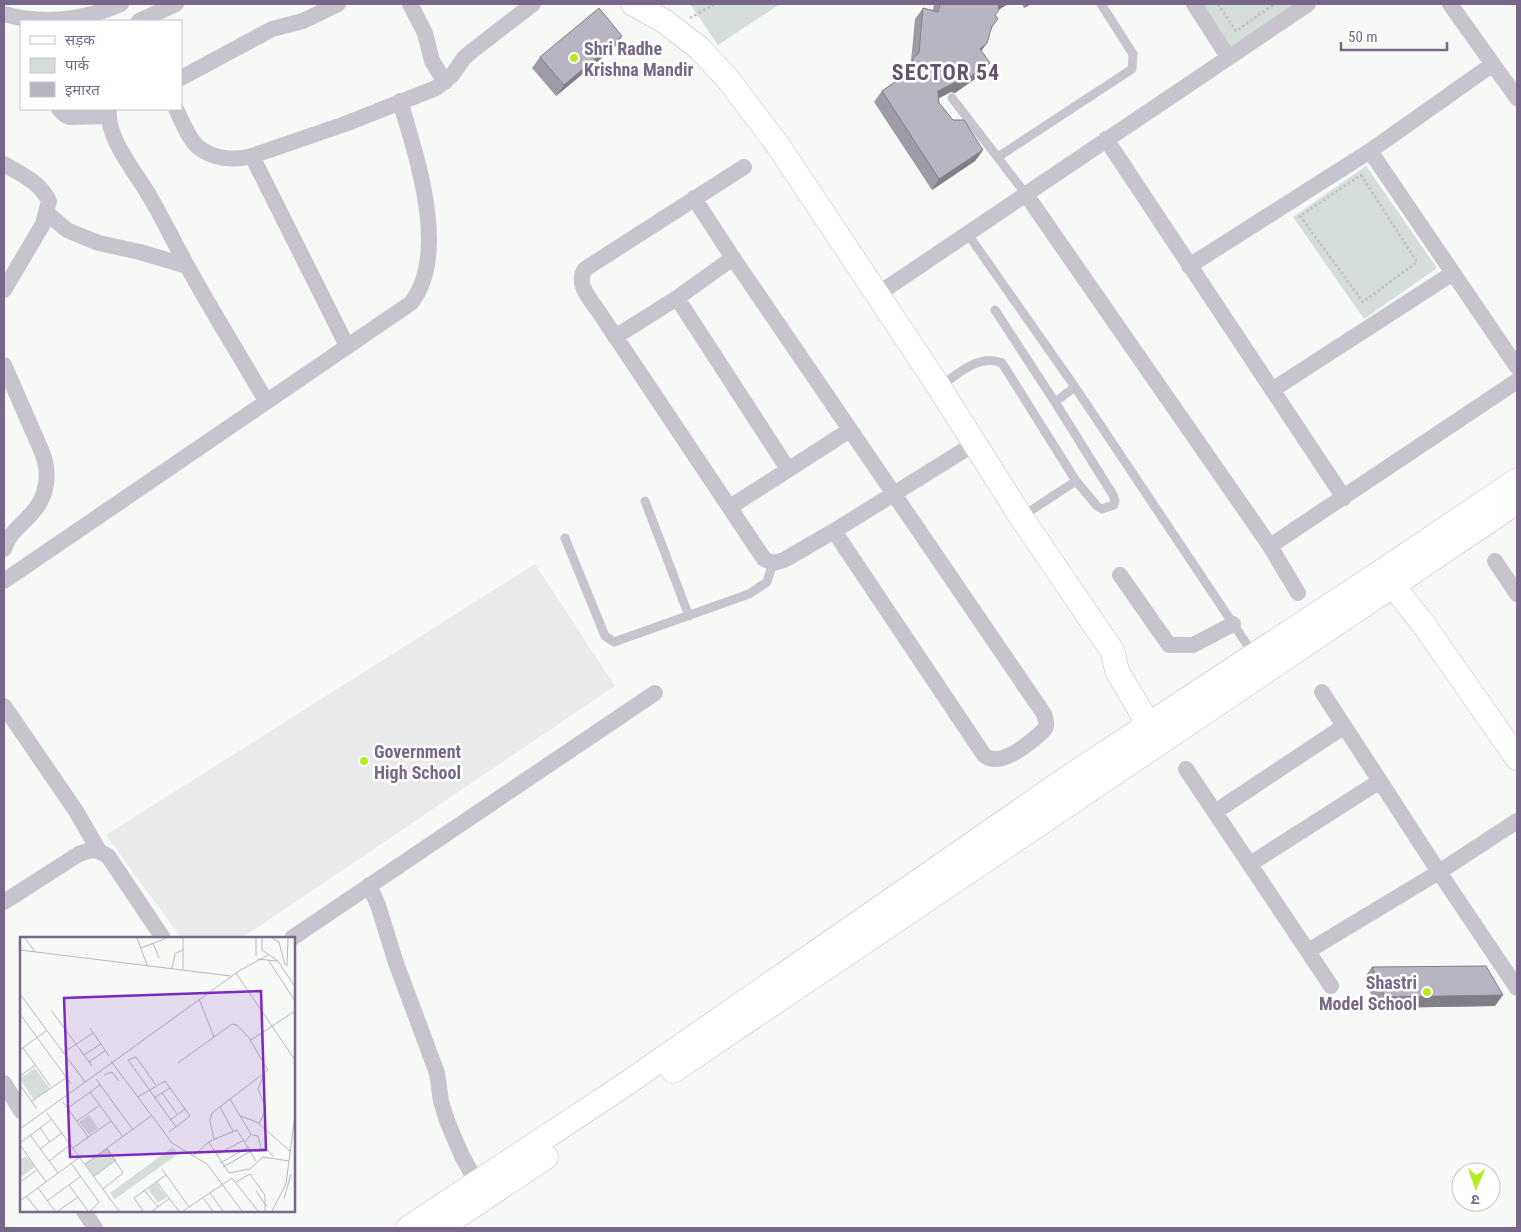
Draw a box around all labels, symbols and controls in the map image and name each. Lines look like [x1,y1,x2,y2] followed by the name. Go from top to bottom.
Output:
[20,20,182,110] legend
[1341,20,1447,52] scale bar
[1348,28,1378,46] text: 50 m
[65,31,95,49] text: सड़क
[584,38,693,80] place label: Shri Radhe Krishna Mandir
[568,52,580,64] marker: Shri Radhe Krishna Mandir
[65,56,89,74] text: पार्क
[892,60,1000,85] district label: SECTOR 54
[65,81,100,99] text: इमारत
[374,741,462,783] place label: Government High School
[358,755,370,767] marker: Government High School
[20,937,295,1212] inset map
[1319,972,1417,1014] place label: Shastri Model School
[1421,986,1433,998] marker: Shastri Model School
[1451,1162,1501,1212] north arrow
[1470,1192,1480,1208] text: उ

